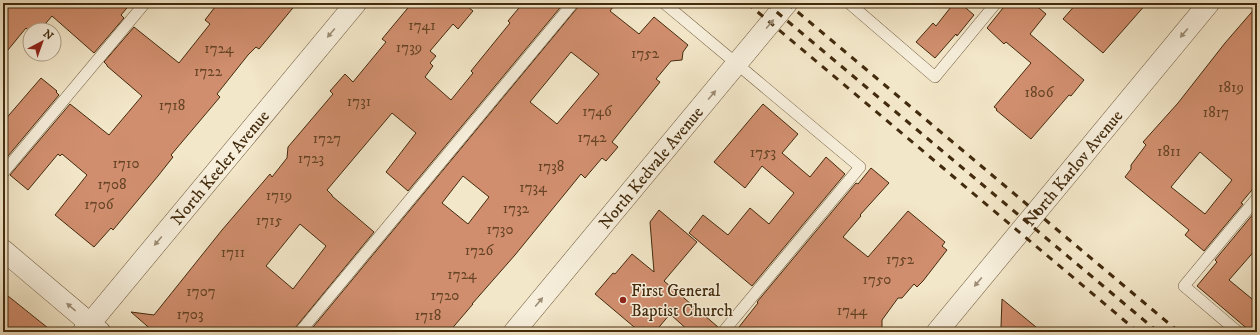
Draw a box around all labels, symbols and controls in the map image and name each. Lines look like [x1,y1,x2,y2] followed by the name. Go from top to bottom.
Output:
[408,16,436,35] house number: 1741
[766,18,775,29] one-way arrow
[22,22,62,62] north arrow
[40,27,56,43] text: N
[326,28,335,38] one-way arrow
[1180,28,1188,38] one-way arrow
[396,38,422,57] house number: 1739
[204,39,234,58] house number: 1724
[631,44,660,63] house number: 1752
[194,62,223,81] house number: 1722
[1218,78,1244,97] house number: 1819
[1025,83,1055,102] house number: 1806
[708,89,717,100] one-way arrow
[347,92,371,111] house number: 1731
[159,96,185,115] house number: 1718
[582,102,613,121] house number: 1746
[594,102,709,234] street label: North Kedvale Avenue
[1203,103,1229,122] house number: 1817
[166,106,275,230] street label: North Keeler Avenue
[1019,106,1128,231] street label: North Karlov Avenue
[577,128,607,147] house number: 1742
[313,129,341,148] house number: 1727
[1157,142,1181,161] house number: 1811
[750,143,776,162] house number: 1753
[298,149,324,168] house number: 1723
[113,154,139,173] house number: 1710
[538,157,564,176] house number: 1738
[98,175,127,194] house number: 1708
[519,178,547,197] house number: 1734
[266,186,292,205] house number: 1719
[84,195,115,214] house number: 1706
[503,199,530,218] house number: 1732
[256,211,283,230] house number: 1715
[486,220,514,239] house number: 1730
[154,235,163,246] one-way arrow
[465,241,494,260] house number: 1726
[221,243,245,262] house number: 1711
[886,250,915,269] house number: 1752
[447,265,477,284] house number: 1724
[863,270,891,289] house number: 1750
[974,276,983,287] one-way arrow
[631,280,733,322] place label: First General Baptist Church
[186,282,216,301] house number: 1707
[431,286,459,305] house number: 1720
[618,295,628,305] marker: First General Baptist Church
[535,297,544,307] one-way arrow
[837,301,868,320] house number: 1744
[65,303,76,311] one-way arrow
[176,305,204,324] house number: 1703
[415,306,441,325] house number: 1718

